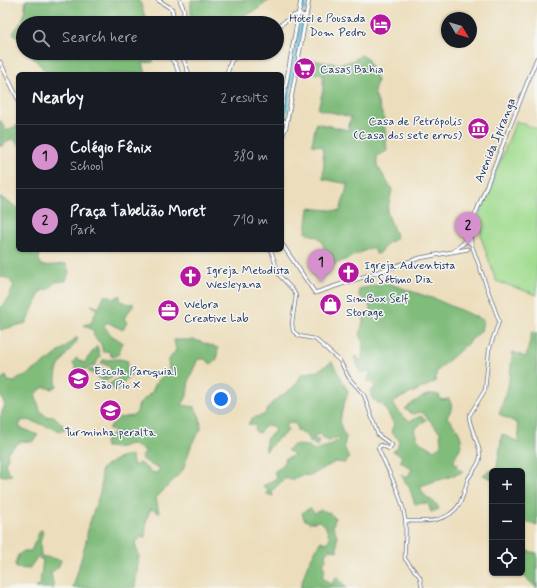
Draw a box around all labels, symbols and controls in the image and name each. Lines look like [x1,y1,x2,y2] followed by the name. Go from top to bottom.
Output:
[289,11,366,41] place label: Hotel e Pousada Dom Pedro
[368,12,394,38] hotel icon: Hotel e Pousada Dom Pedro
[441,12,477,48] north arrow
[16,16,284,60] search box
[30,27,52,49] icon: search
[62,28,138,48] text: Search here
[291,56,317,82] supermarket icon: Casas Bahia
[320,62,384,78] place label: Casas Bahia
[32,87,84,109] text: Nearby
[221,90,268,107] text: 2 results
[472,96,520,185] street label: Avenida Ipiranga
[353,114,463,144] place label: Casa de Petrópolis (Casa dos sete erros)
[465,115,491,141] museum icon: Casa de Petrópolis (Casa dos sete erros)
[70,138,152,158] text: Colégio Fênix
[42,148,48,165] text: 1
[233,148,268,165] text: 380 m
[70,158,104,175] text: School
[70,202,206,222] text: Praça Tabelião Moret
[42,212,48,229] text: 2
[233,212,268,229] text: 710 m
[455,212,481,245] pin: 2
[70,222,96,239] text: Park
[308,249,334,282] pin: 1
[364,258,456,288] place label: Igreja Adventista do Sétimo Dia
[336,259,362,285] church icon: Igreja Adventista do Sétimo Dia
[206,263,290,293] place label: Igreja Metodista Wesleyana
[177,264,203,290] church icon: Igreja Metodista Wesleyana
[346,291,409,321] place label: SimBox Self Storage
[318,292,344,318] shop icon: SimBox Self Storage
[184,297,249,327] place label: Webra Creative Lab
[156,298,182,324] office icon: Webra Creative Lab
[94,364,177,394] place label: Escola Paroquial São Pio X
[65,365,91,391] school or university icon: Escola Paroquial São Pio X
[211,389,231,409] your location
[97,398,123,424] school or university icon: Turminha peralta
[64,425,156,441] place label: Turminha peralta
[489,468,525,576] map controls
[489,468,525,504] button: +
[489,504,525,540] button: −
[489,540,525,576] button: locate

